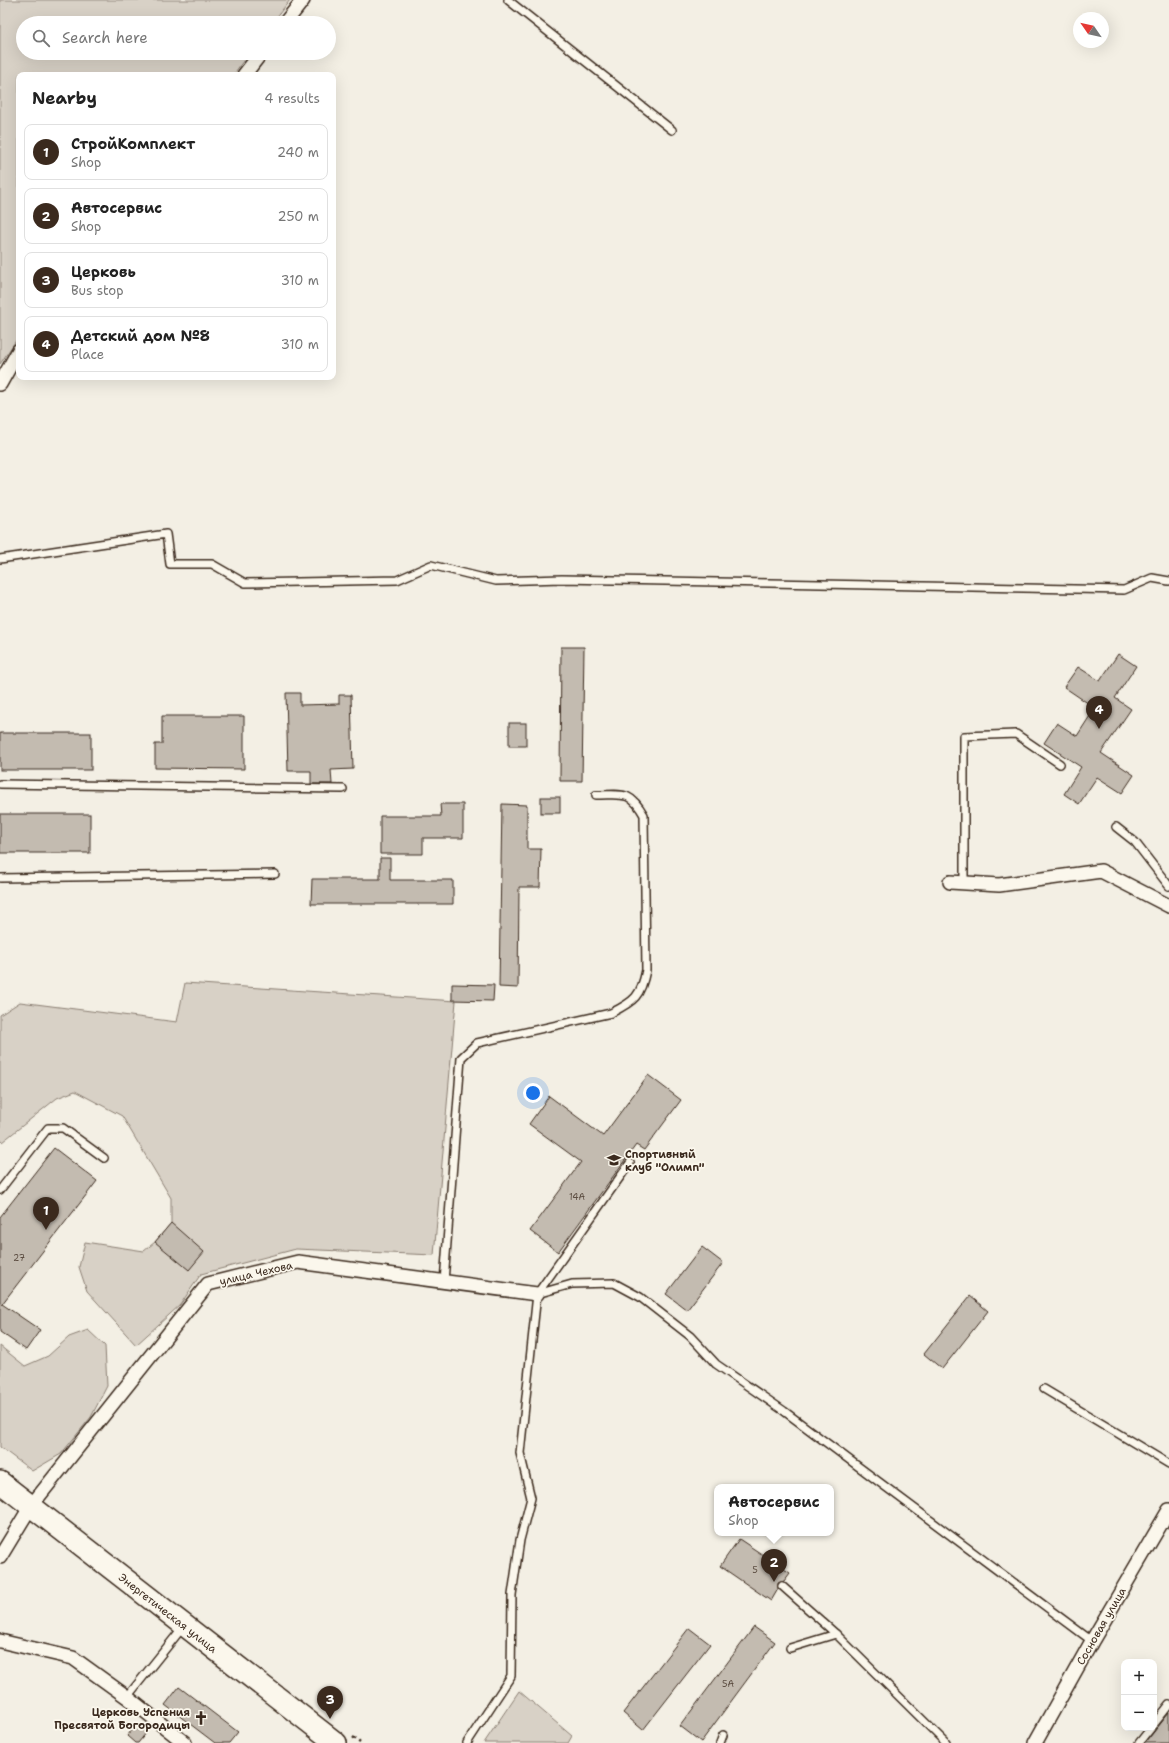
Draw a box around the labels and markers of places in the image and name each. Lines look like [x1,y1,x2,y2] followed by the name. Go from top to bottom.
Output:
[1086,696,1112,729] pin: 4
[625,1147,705,1175] place label: Спортивный клуб "Олимп"
[606,1152,622,1168] school or university icon: Спортивный клуб "Олимп"
[33,1197,59,1230] pin: 1
[761,1549,787,1582] pin: 2
[317,1686,343,1719] pin: 3
[54,1705,190,1733] place label: Церковь Успения Пресвятой Богородицы
[193,1710,209,1726] church icon: Церковь Успения Пресвятой Богородицы

